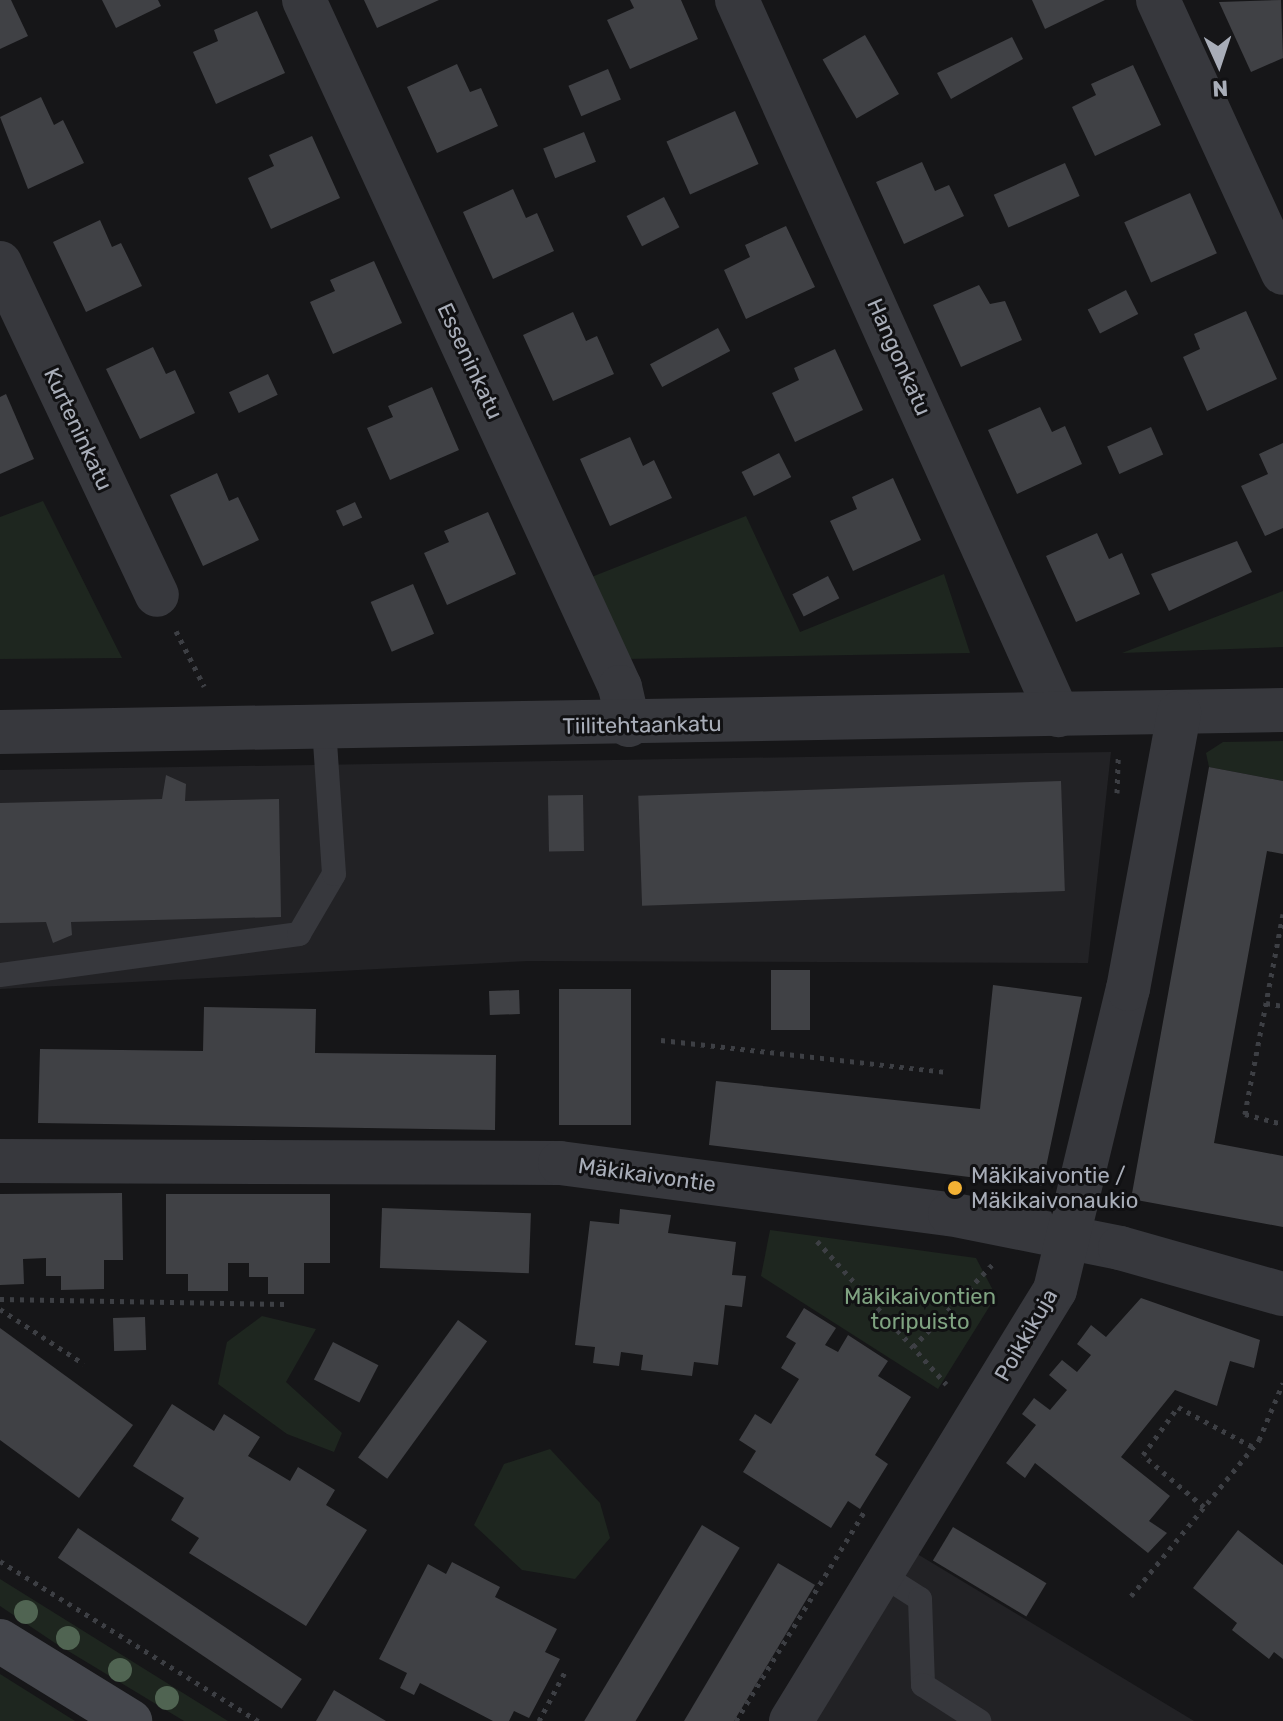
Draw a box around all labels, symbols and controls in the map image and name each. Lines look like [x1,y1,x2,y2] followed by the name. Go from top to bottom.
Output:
[1179,24,1259,104] north arrow
[1212,75,1229,102] text: N
[861,294,937,420] street label: Hangonkatu
[432,299,508,423] street label: Esseninkatu
[38,363,118,495] street label: Kurteninkatu
[562,710,722,740] street label: Tiilitehtaankatu
[576,1152,718,1198] street label: Mäkikaivontie
[971,1162,1138,1214] place label: Mäkikaivontie / Mäkikaivonaukio
[946,1179,964,1197] marker: Mäkikaivontie / Mäkikaivonaukio
[844,1283,996,1334] park label: Mäkikaivontien toripuisto
[989,1284,1063,1386] street label: Poikkikuja

